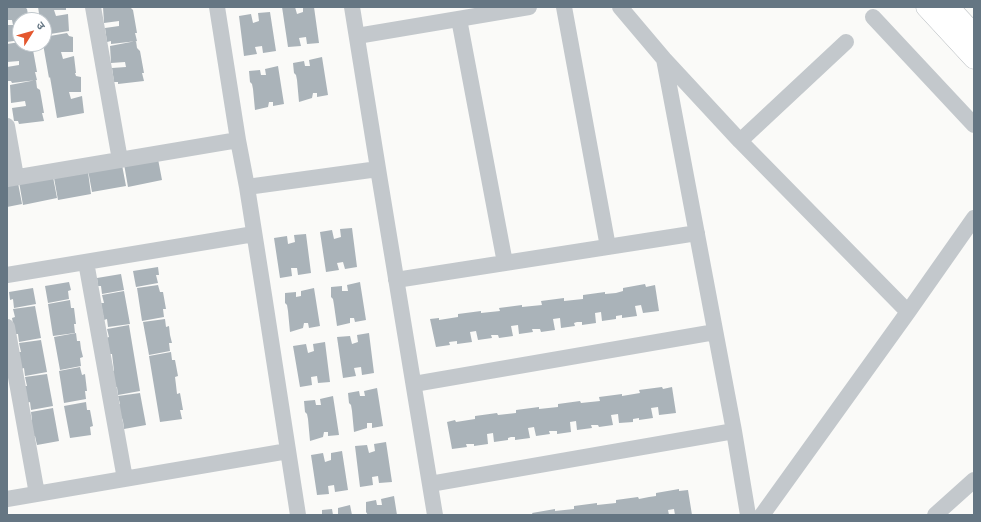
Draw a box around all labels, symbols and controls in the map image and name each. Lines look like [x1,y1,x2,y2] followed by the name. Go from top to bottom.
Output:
[12,12,52,52] north arrow
[33,19,48,32] text: उ

